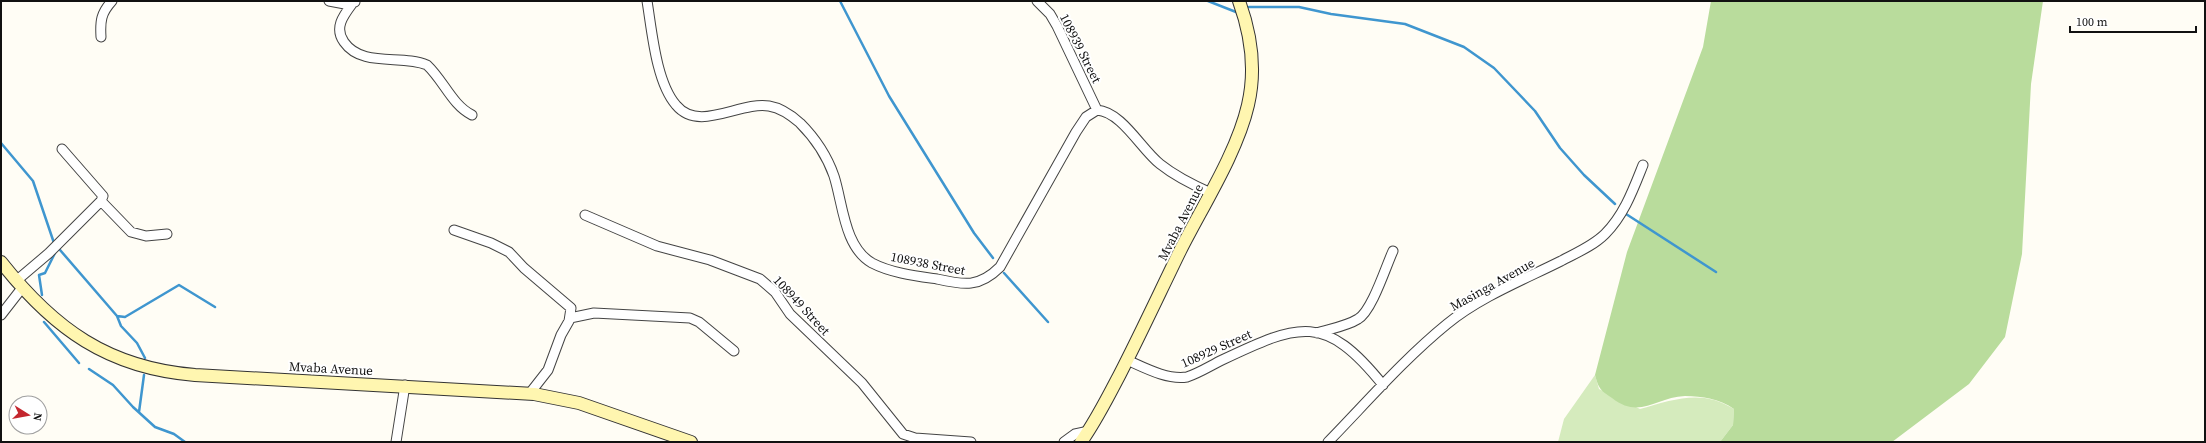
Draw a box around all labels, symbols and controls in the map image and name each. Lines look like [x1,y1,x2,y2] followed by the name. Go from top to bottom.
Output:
[2070,8,2196,34] scale bar
[1056,11,1106,86] street label: 108939 Street
[2076,14,2108,30] text: 100 m
[1154,181,1207,264] street label: Mvaba Avenue
[889,248,967,279] street label: 108938 Street
[1447,254,1538,315] street label: Masinga Avenue
[770,272,834,339] street label: 108949 Street
[1178,325,1255,372] street label: 108929 Street
[289,358,374,379] street label: Mvaba Avenue
[8,395,48,435] north arrow
[29,411,45,422] text: N

